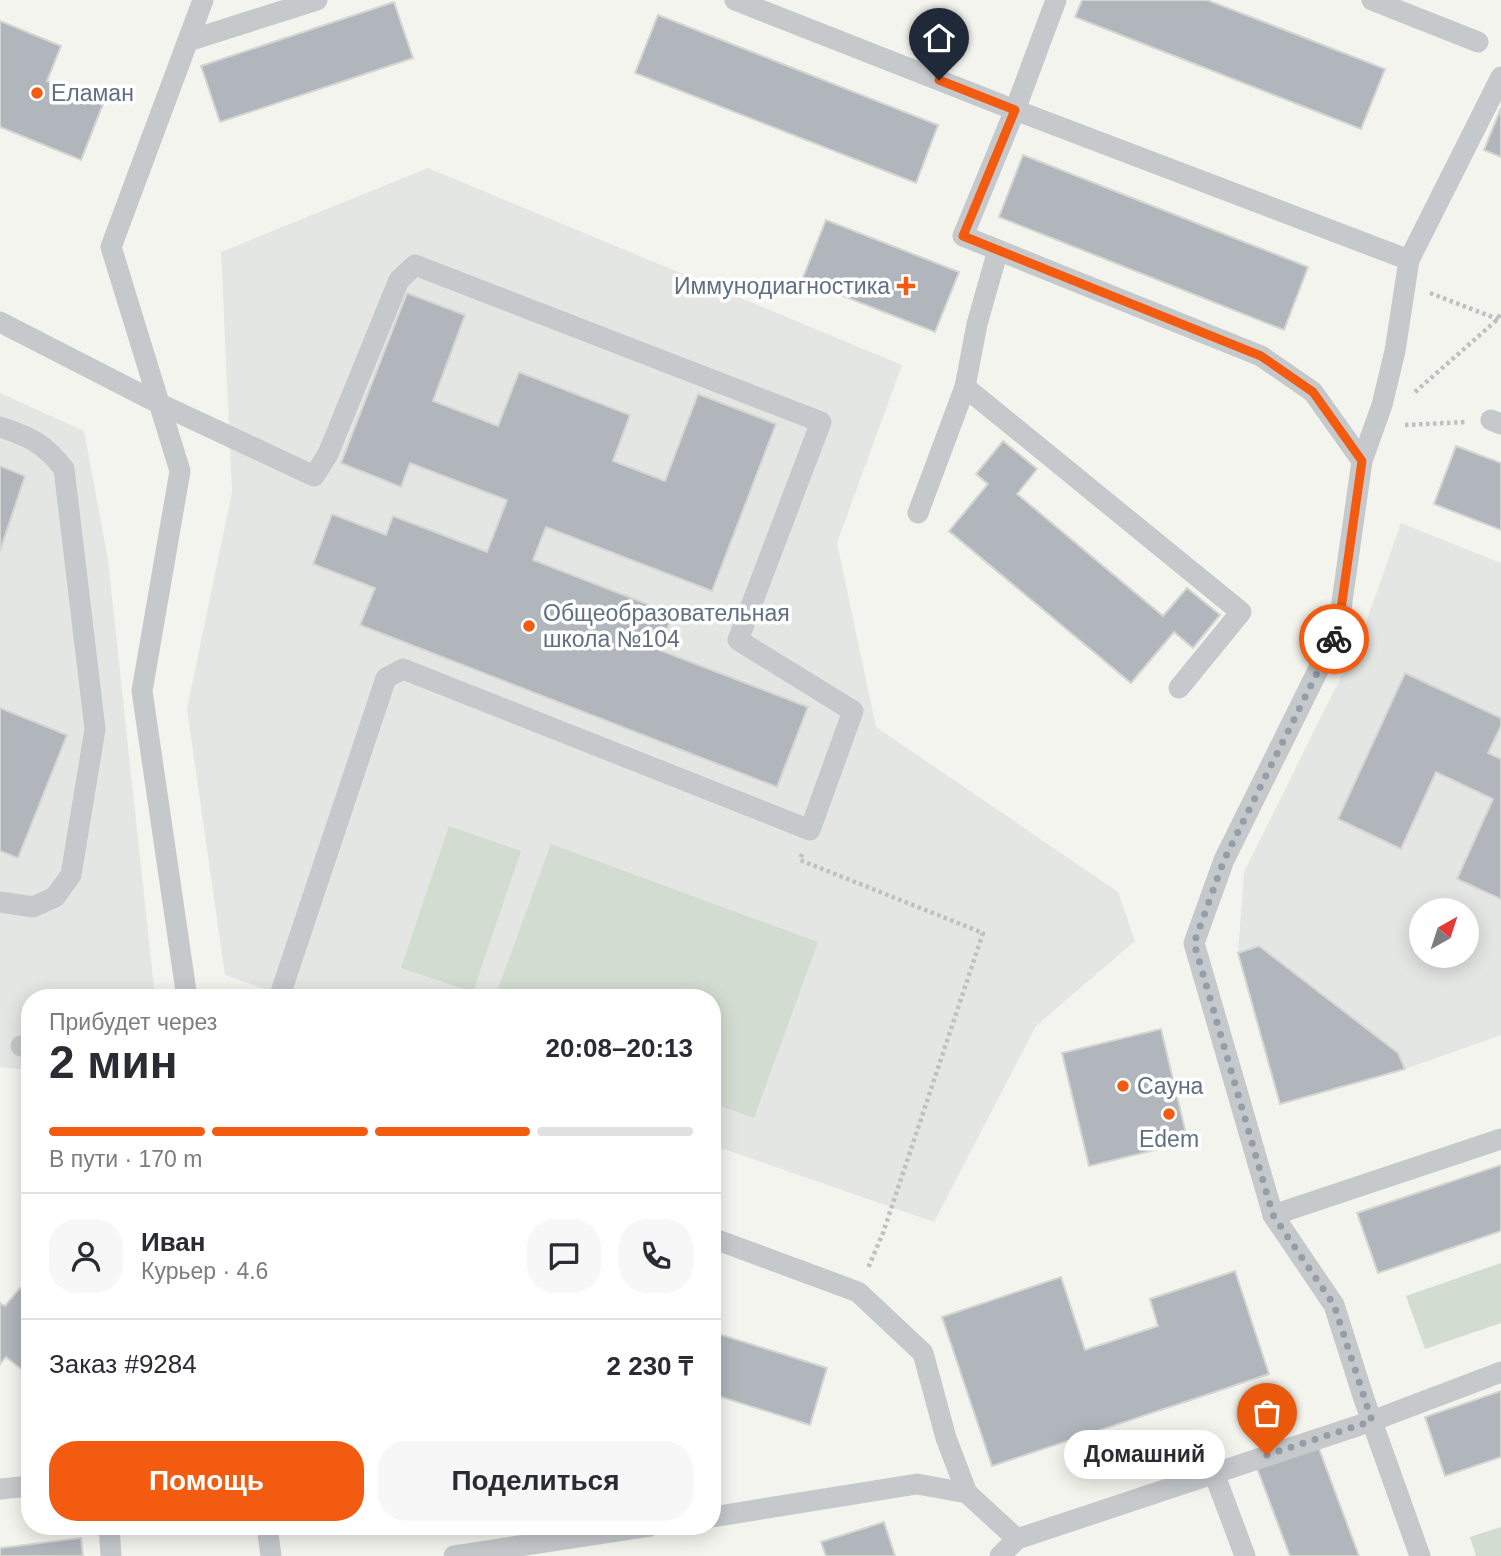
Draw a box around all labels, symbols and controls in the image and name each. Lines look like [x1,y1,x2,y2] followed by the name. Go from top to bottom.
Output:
[909,8,969,80] pin
[920,19,958,57] icon: home
[51,80,134,106] place label: Еламан
[29,85,45,101] marker: Еламан
[674,273,890,299] place label: Иммунодиагностика
[896,276,916,296] marker: Иммунодиагностика
[543,600,790,652] place label: Общеобразовательная школа №104
[1299,604,1369,674] courier
[521,618,537,634] marker: Общеобразовательная школа №104
[1315,620,1353,658] icon: bike
[1409,898,1479,968] north arrow
[1409,898,1479,968] map controls
[49,1009,217,1035] text: Прибудет через
[546,1033,693,1063] text: 20:08–20:13
[49,1036,177,1088] text: 2 мин
[1137,1073,1204,1099] place label: Сауна
[1115,1078,1131,1094] marker: Сауна
[1161,1106,1177,1122] marker: Edem
[1139,1126,1199,1152] place label: Edem
[49,1146,202,1172] text: В пути · 170 m
[49,1219,123,1293] button: person
[527,1219,601,1293] button: chat
[619,1219,693,1293] button: phone
[141,1227,206,1257] text: Иван
[141,1258,268,1284] text: Курьер · 4.6
[49,1349,197,1379] text: Заказ #9284
[607,1351,693,1381] text: 2 230 ₸
[1237,1383,1297,1455] pin
[1248,1394,1286,1432] icon: bag
[1064,1430,1225,1480] callout: Домашний
[49,1441,364,1521] button: Помощь
[378,1441,693,1521] button: Поделиться
[1084,1441,1205,1467] text: Домашний

